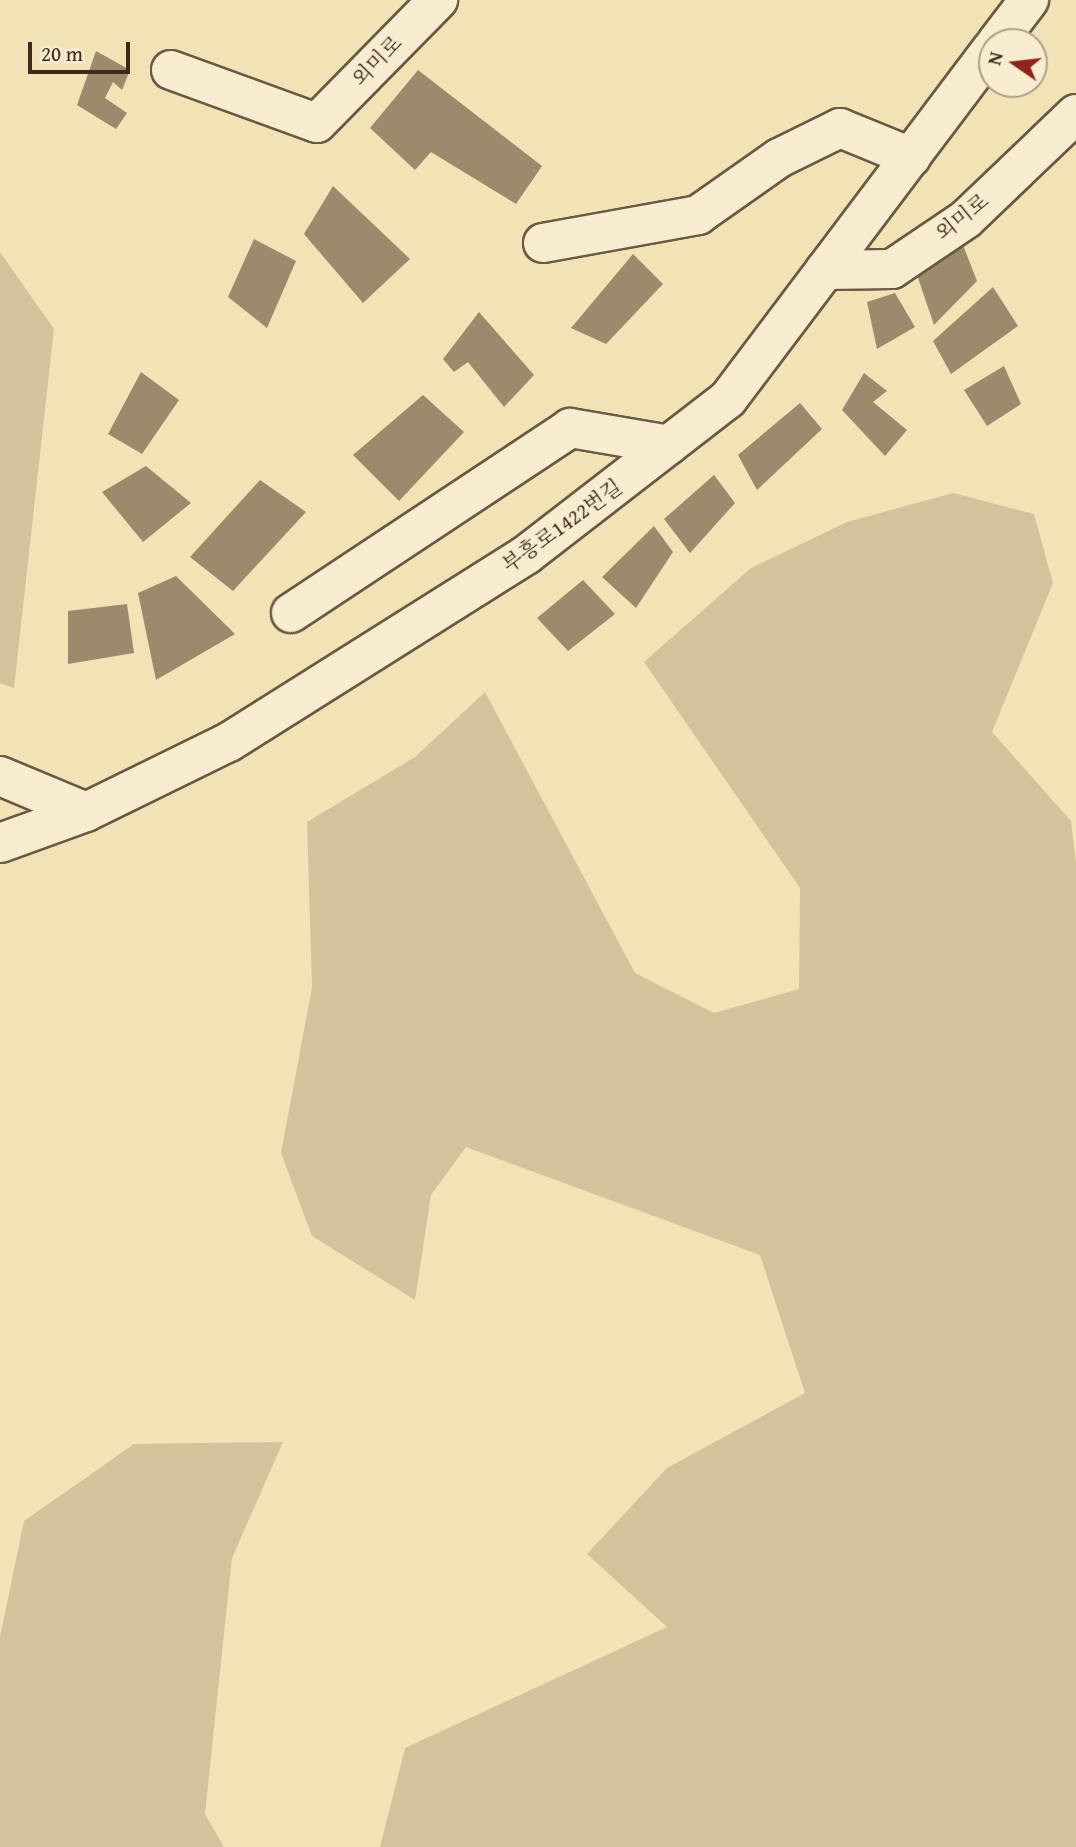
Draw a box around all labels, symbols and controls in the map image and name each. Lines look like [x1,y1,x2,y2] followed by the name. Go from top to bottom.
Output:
[32,28,133,72] scale bar
[978,28,1048,98] north arrow
[347,30,407,92] street label: 외미로
[41,38,83,69] text: 20 m
[979,49,1010,68] text: N
[930,188,994,246] street label: 외미로
[497,474,627,578] street label: 부흥로1422번길

